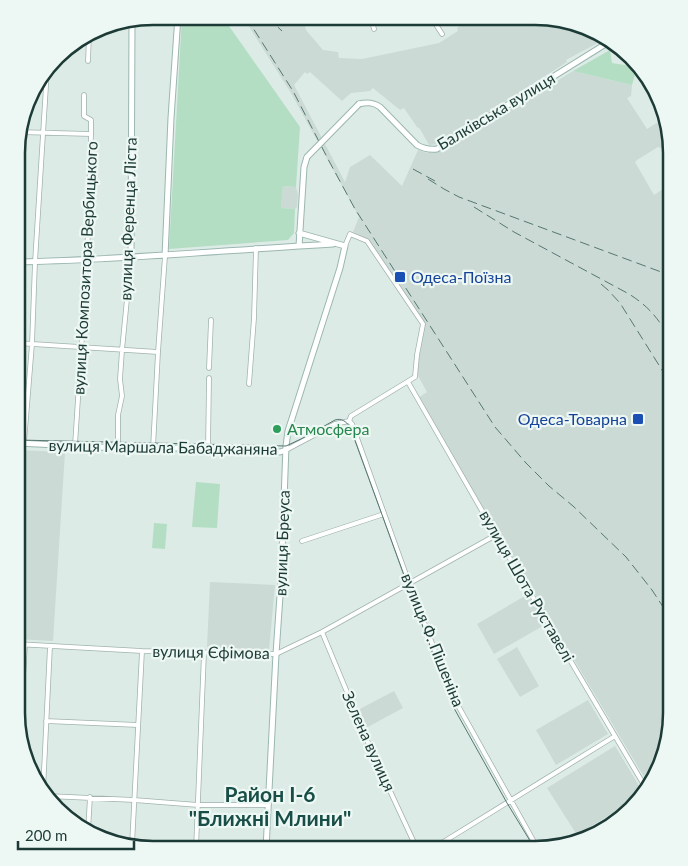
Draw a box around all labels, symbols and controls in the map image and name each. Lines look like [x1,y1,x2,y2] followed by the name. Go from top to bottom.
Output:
[433,68,558,153] street label: Балківська вулиця
[115,137,140,301] street label: вулиця Ференца Ліста
[68,141,101,395] street label: вулиця Композитора Вербицького
[411,267,511,286] place label: Одеса-Поїзна
[393,270,407,284] marker: Одеса-Поїзна
[518,409,627,428] place label: Одеса-Товарна
[631,412,645,426] marker: Одеса-Товарна
[287,419,369,438] place label: Атмосфера
[271,423,283,435] marker: Атмосфера
[48,435,278,458] street label: вулиця Маршала Бабаджаняна
[270,490,293,596] street label: вулиця Бреуса
[476,506,579,665] street label: вулиця Шота Руставелі
[398,570,469,709] street label: вулиця Ф. Пішеніна
[152,641,270,662] street label: вулиця Єфімова
[339,688,400,794] street label: Зелена вулиця
[189,781,351,830] district label: Район І-6 "Ближні Млини"
[18,818,134,850] scale bar
[25,826,67,844] text: 200 m

